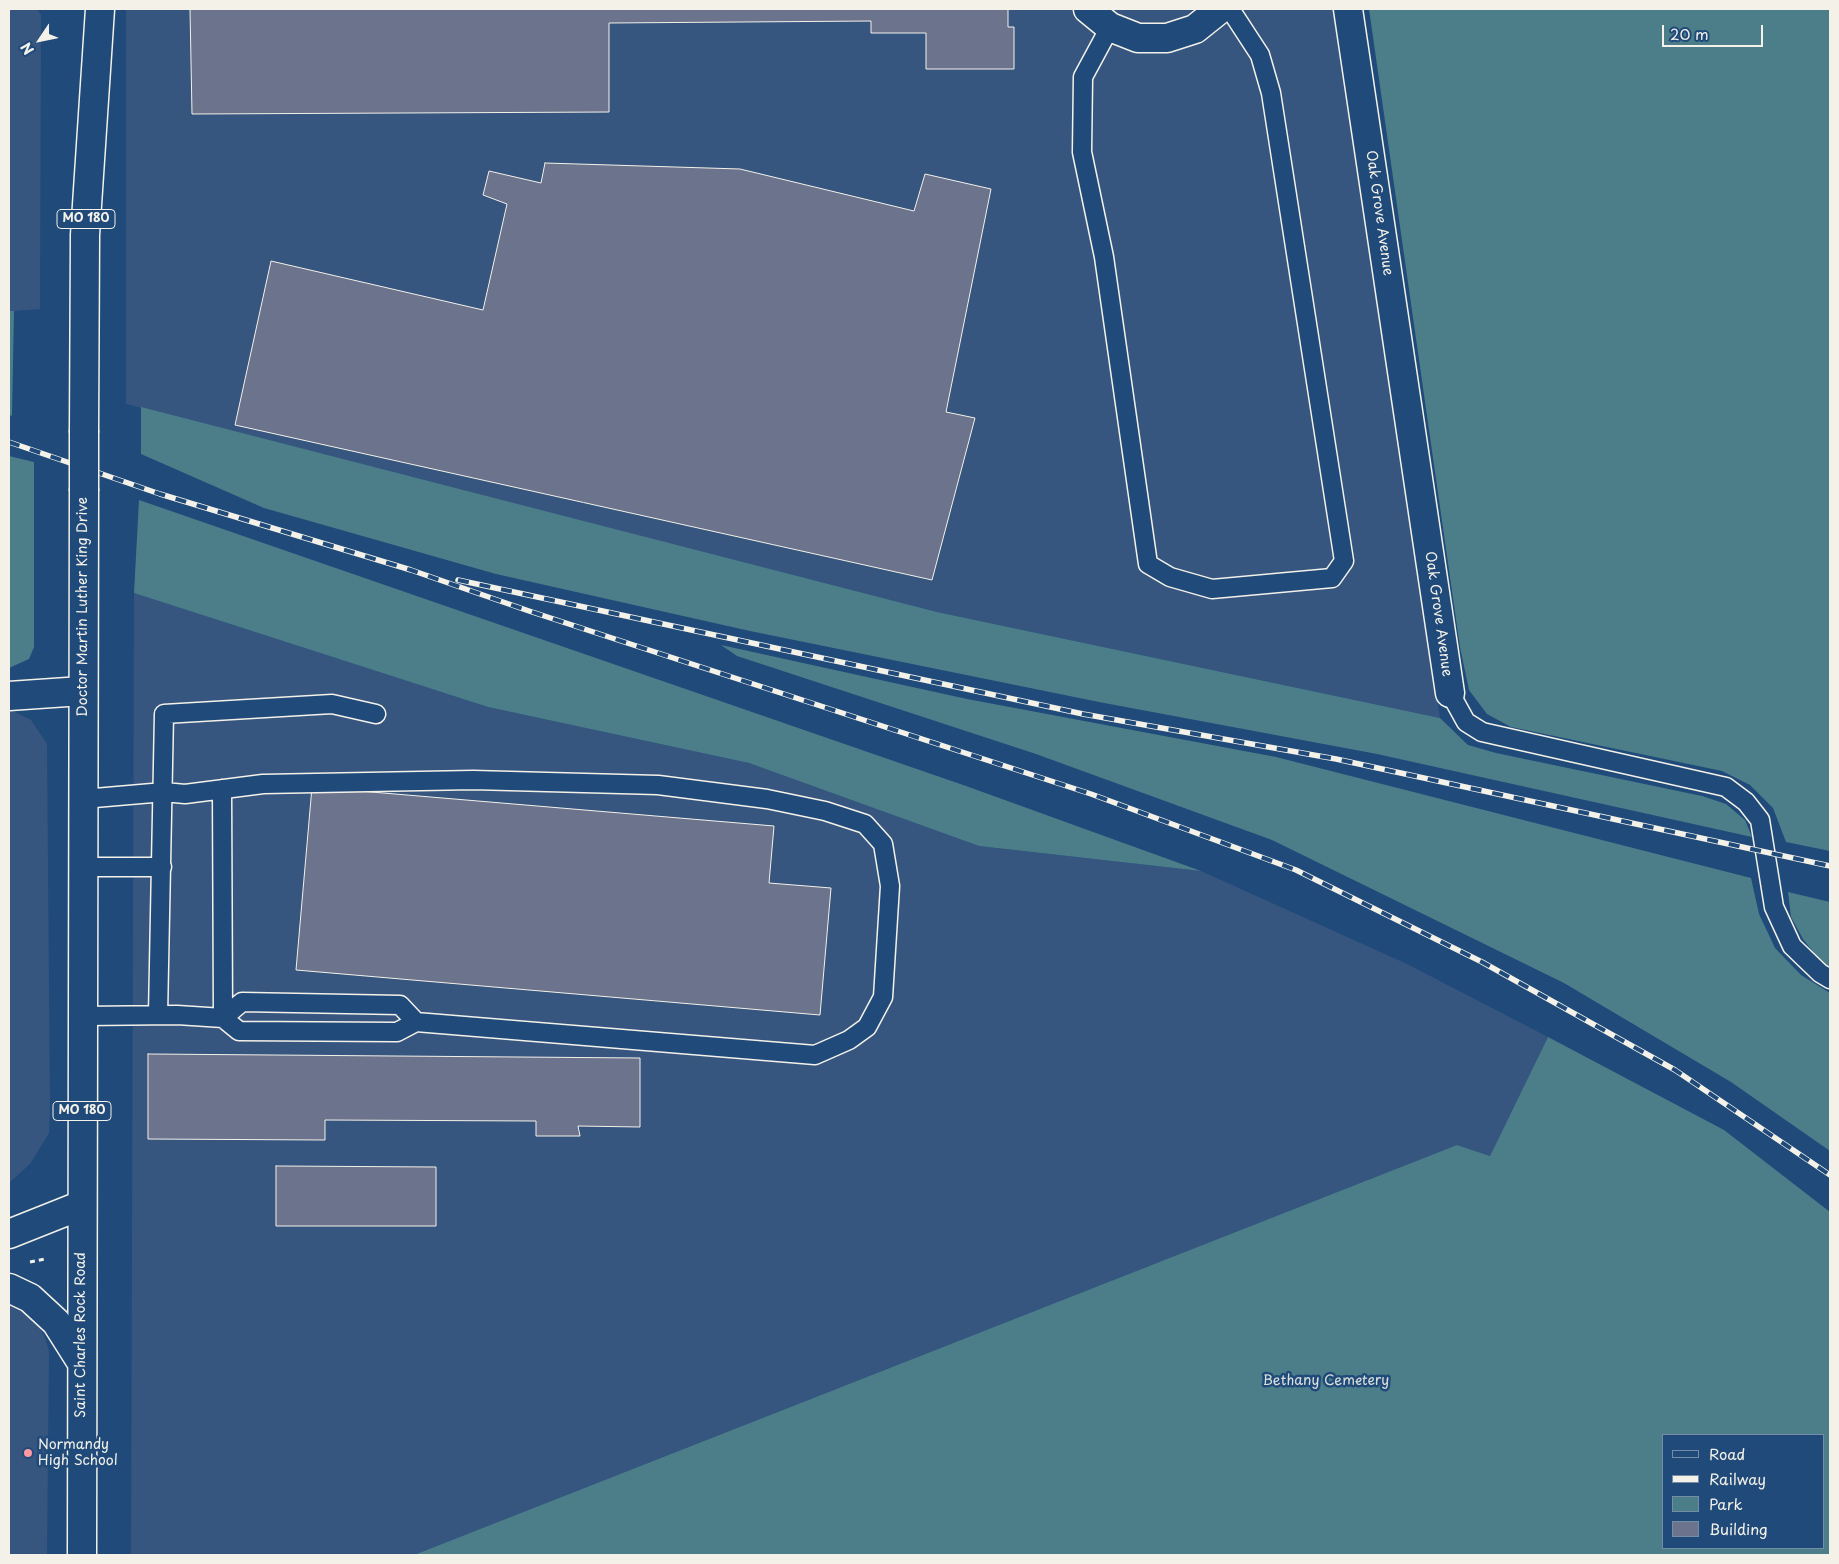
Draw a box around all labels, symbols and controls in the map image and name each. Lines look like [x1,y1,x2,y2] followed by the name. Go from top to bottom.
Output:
[15,15,65,65] north arrow
[1664,15,1765,47] scale bar
[1670,22,1709,45] text: 20 m
[15,38,39,59] text: N
[1362,149,1396,277] street label: Oak Grove Avenue
[57,210,115,228] road number: MO 180
[75,497,91,717] street label: Doctor Martin Luther King Drive
[1421,550,1455,678] street label: Oak Grove Avenue
[53,1102,111,1120] road number: MO 180
[73,1252,89,1418] street label: Saint Charles Rock Road
[1263,1373,1389,1389] park label: Bethany Cemetery
[1662,1434,1824,1549] legend
[38,1437,118,1470] place label: Normandy High School
[1709,1442,1745,1465] text: Road
[22,1447,34,1459] marker: Normandy High School
[1709,1467,1766,1490] text: Railway
[1709,1492,1743,1515] text: Park
[1709,1517,1768,1540] text: Building

